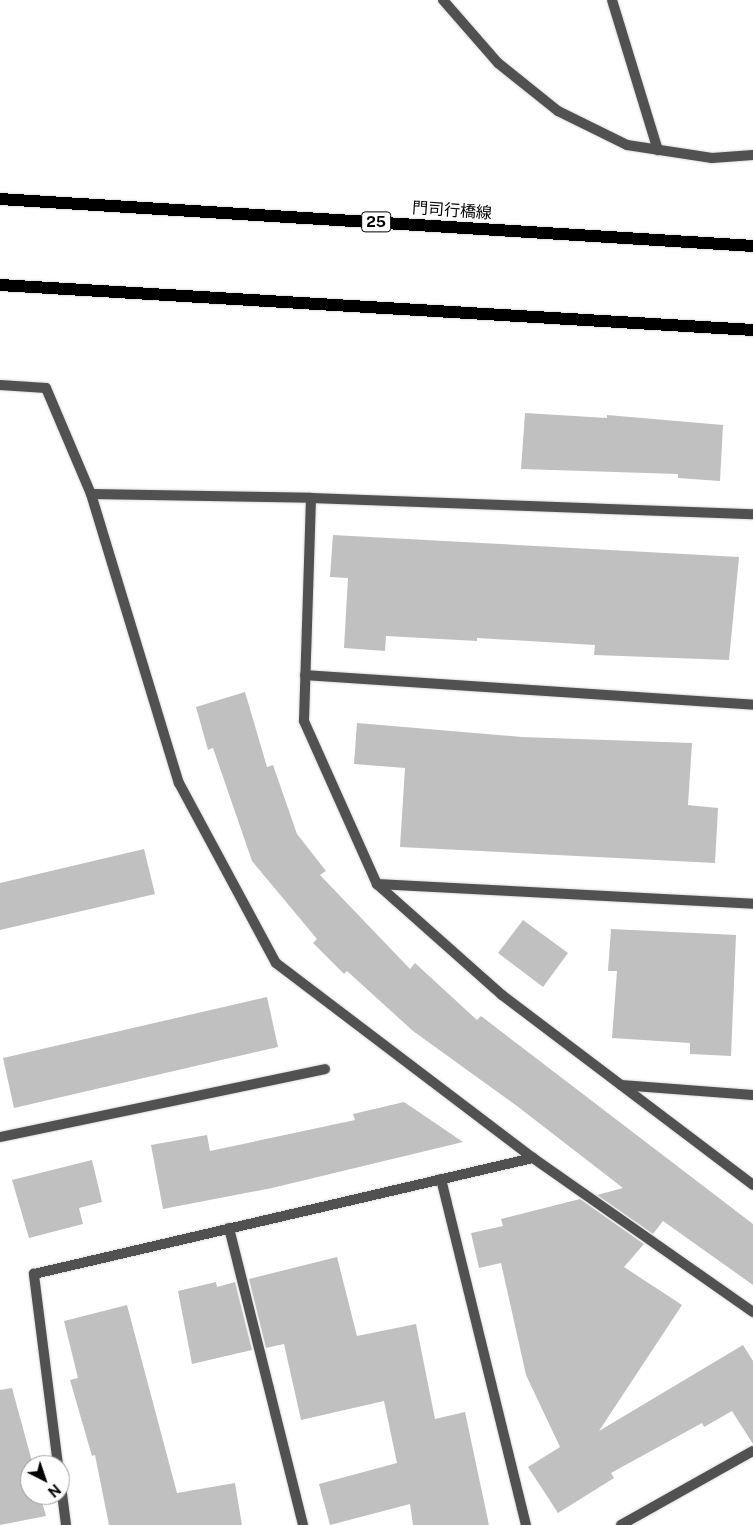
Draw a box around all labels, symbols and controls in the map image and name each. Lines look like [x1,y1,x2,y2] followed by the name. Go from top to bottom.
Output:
[411,199,493,223] street label: 門司行橋線
[361,210,391,234] road number: 25
[20,1455,70,1505] north arrow
[45,1481,64,1500] text: N

